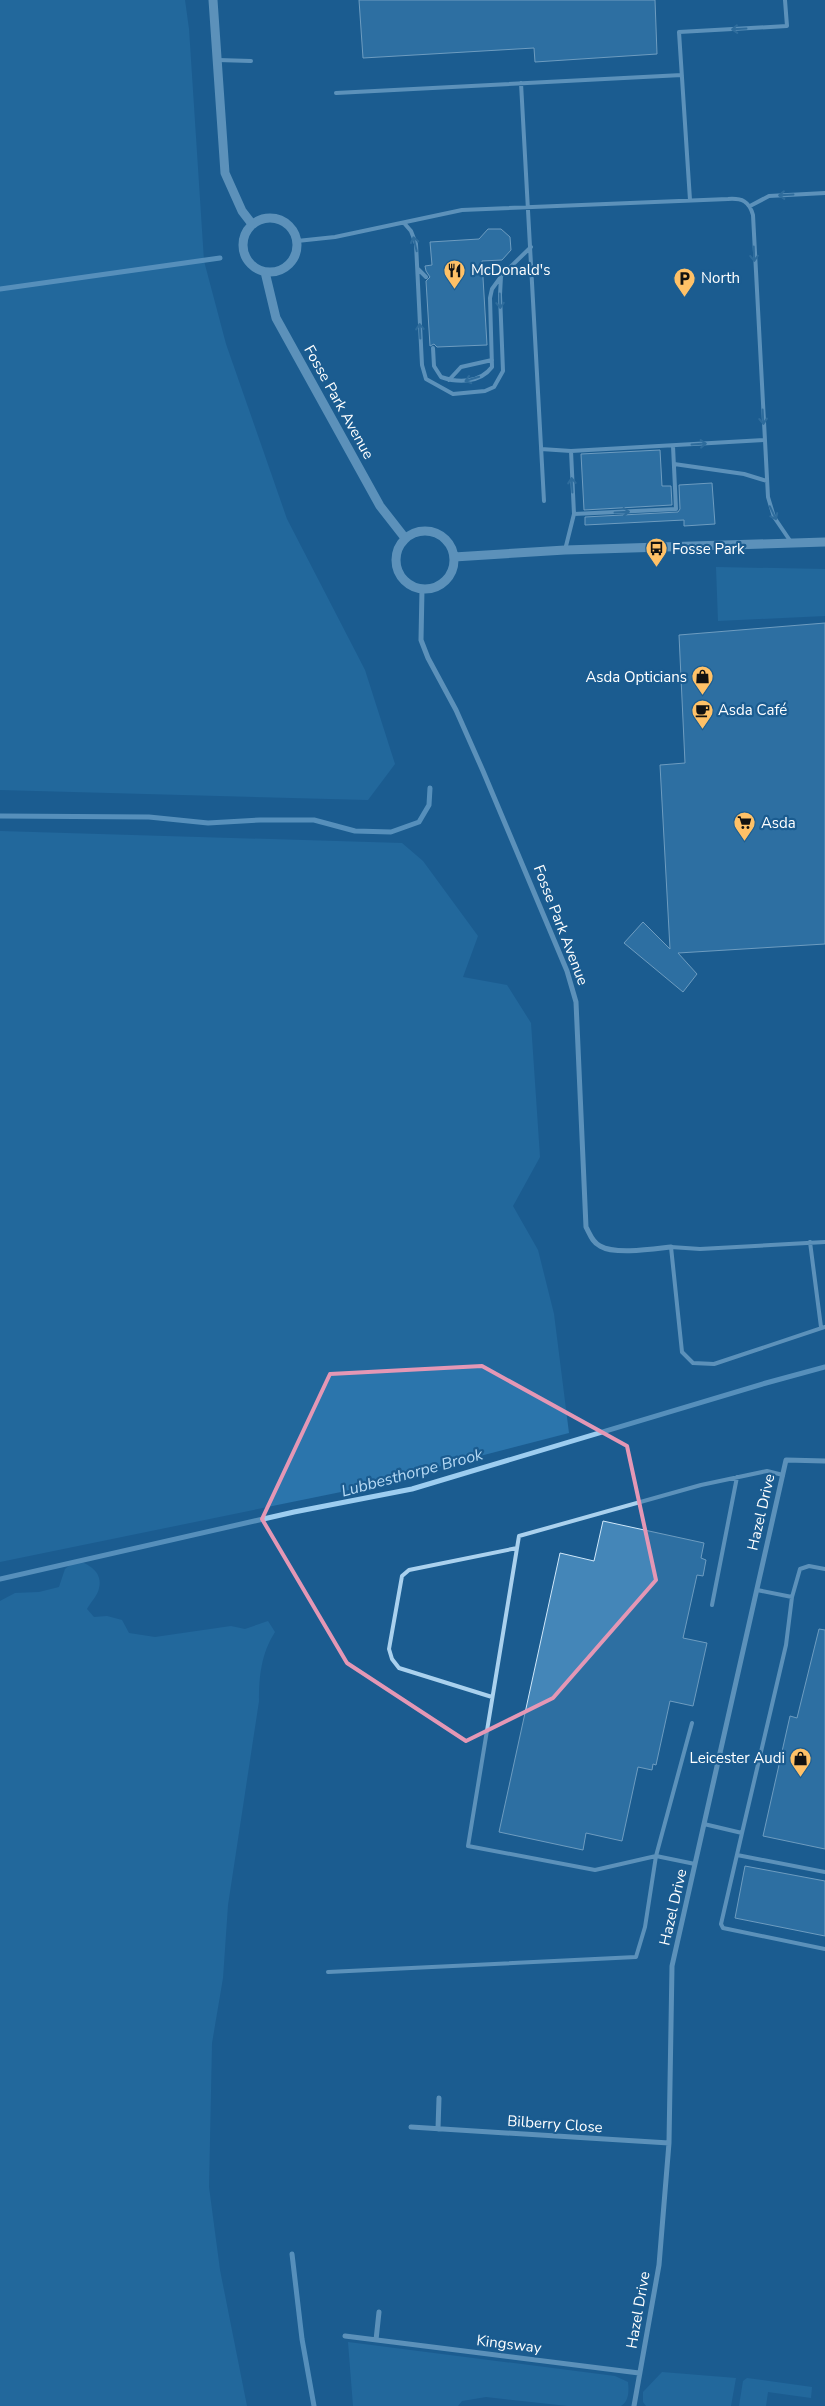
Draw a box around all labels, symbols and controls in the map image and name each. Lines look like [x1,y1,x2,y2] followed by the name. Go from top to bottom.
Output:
[731,24,747,33] one-way arrow
[779,191,795,200] one-way arrow
[410,237,419,253] one-way arrow
[750,246,759,262] one-way arrow
[443,258,467,289] restaurant icon: McDonald's
[471,260,550,280] place label: McDonald's
[673,266,697,297] parking icon: North
[701,268,740,288] place label: North
[496,293,505,309] one-way arrow
[416,323,425,339] one-way arrow
[299,341,379,463] street label: Fosse Park Avenue
[464,375,480,384] one-way arrow
[759,408,768,424] one-way arrow
[691,440,707,449] one-way arrow
[568,477,577,493] one-way arrow
[769,505,779,520] one-way arrow
[614,507,630,516] one-way arrow
[644,537,668,568] bus stop icon: Fosse Park
[672,539,745,559] place label: Fosse Park
[691,665,715,696] shop icon: Asda Opticians
[585,667,687,687] place label: Asda Opticians
[690,698,714,729] cafe icon: Asda Café
[718,700,787,720] place label: Asda Café
[733,811,757,842] supermarket icon: Asda
[761,813,796,833] place label: Asda
[529,862,593,988] street label: Fosse Park Avenue
[339,1443,486,1502] water label: Lubbesthorpe Brook
[742,1472,780,1552] street label: Hazel Drive
[789,1746,813,1777] shop icon: Leicester Audi
[690,1748,785,1768] place label: Leicester Audi
[654,1867,692,1947] street label: Hazel Drive
[507,2111,603,2137] street label: Bilberry Close
[621,2270,655,2350] street label: Hazel Drive
[475,2330,543,2358] street label: Kingsway

